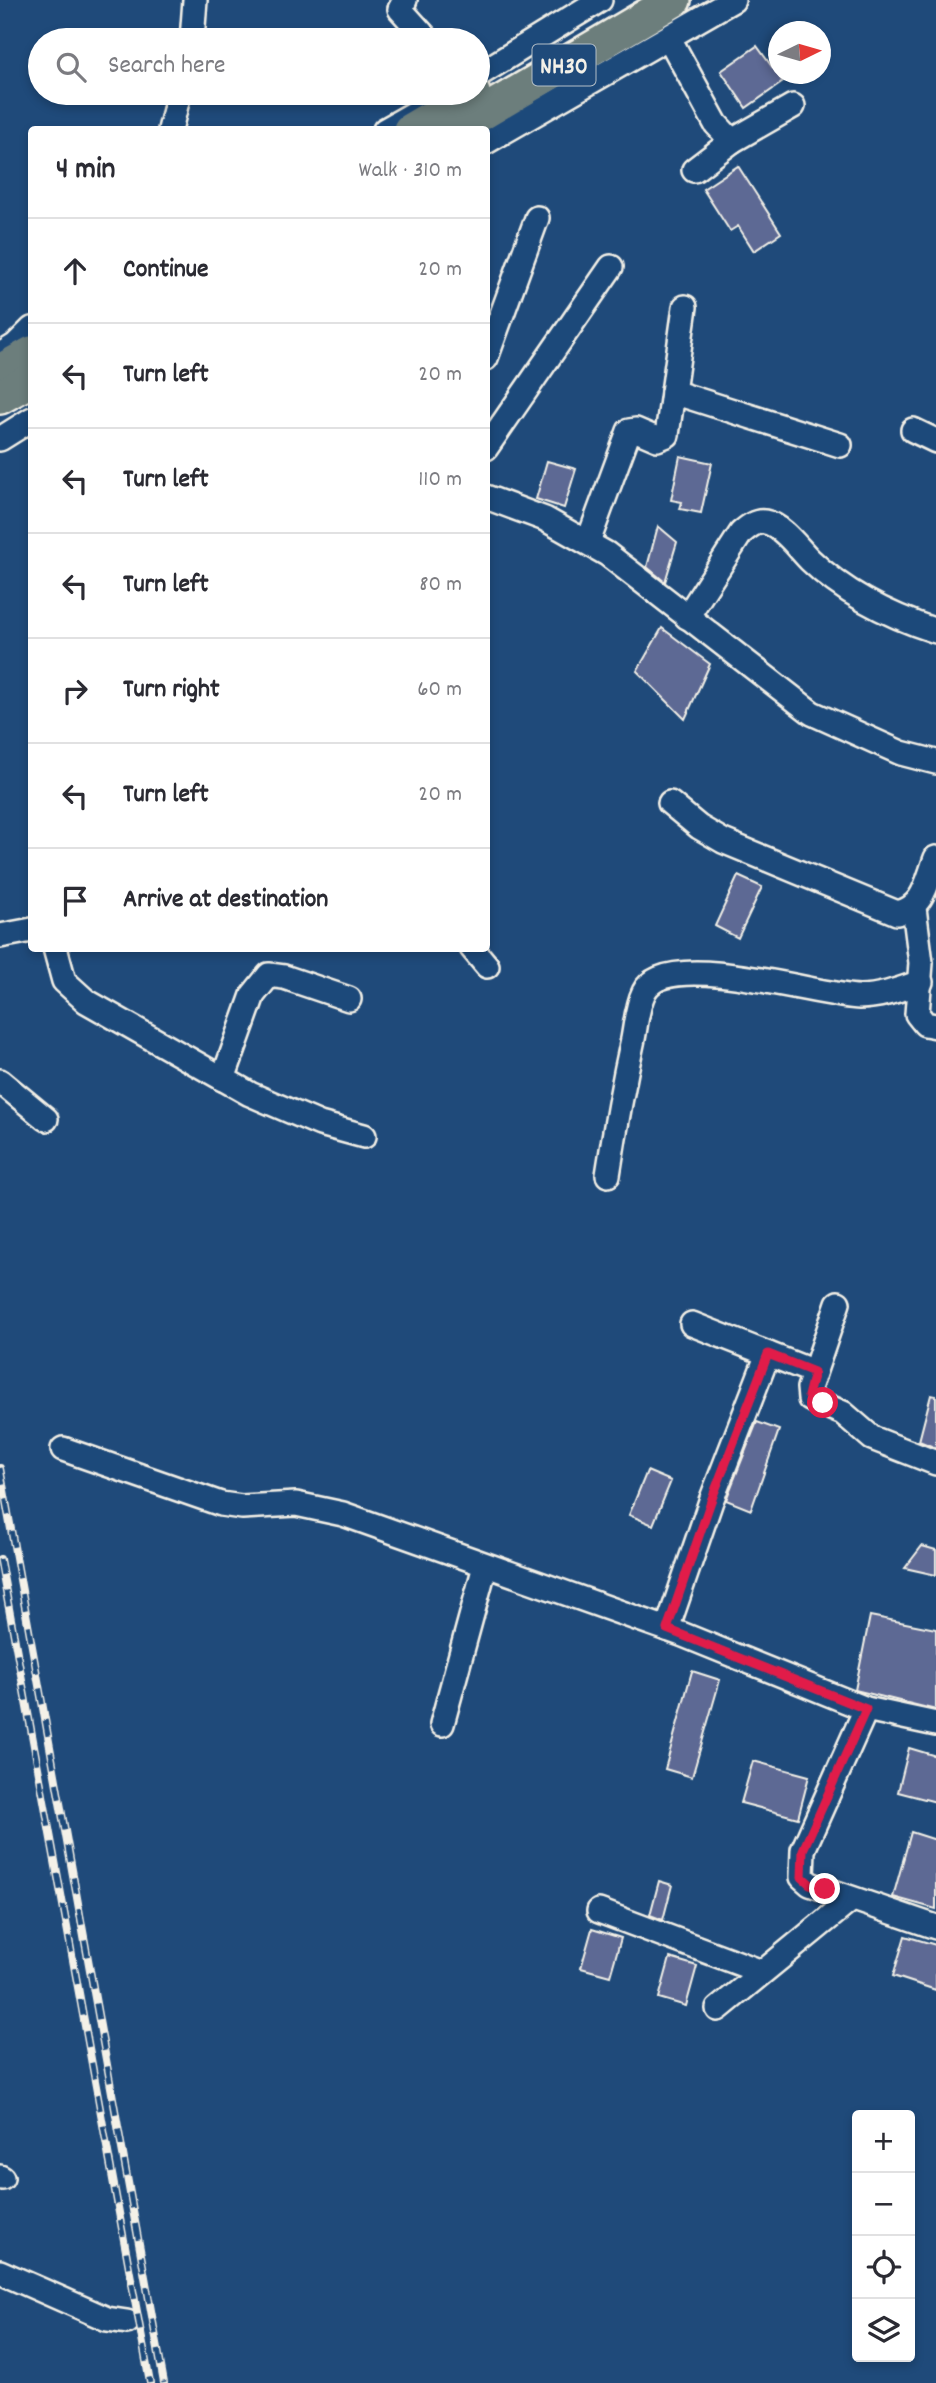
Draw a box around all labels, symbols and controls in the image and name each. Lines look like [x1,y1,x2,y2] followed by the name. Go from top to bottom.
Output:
[768,21,831,84] north arrow
[28,28,490,105] search box
[532,44,596,86] road number: NH30
[52,48,90,86] icon: search
[108,48,226,85] text: Search here
[56,150,115,193] text: 4 min
[358,155,462,188] text: Walk · 310 m
[56,252,94,290] icon: ahead
[123,252,208,289] text: Continue
[418,254,462,287] text: 20 m
[56,357,94,395] icon: left
[123,357,209,394] text: Turn left
[418,359,462,392] text: 20 m
[56,462,94,500] icon: left
[123,462,209,499] text: Turn left
[418,464,462,497] text: 110 m
[56,567,94,605] icon: left
[123,567,209,604] text: Turn left
[419,569,462,602] text: 80 m
[56,672,94,710] icon: right
[123,672,220,709] text: Turn right
[417,674,462,707] text: 60 m
[56,777,94,815] icon: left
[123,777,209,814] text: Turn left
[418,779,462,812] text: 20 m
[56,882,94,920] icon: arrive
[123,882,328,919] text: Arrive at destination
[807,1387,838,1418] route start
[809,1873,840,1904] route end
[852,2110,915,2362] map controls
[852,2110,915,2173] button: +
[852,2173,915,2236] button: −
[852,2236,915,2299] button: locate
[852,2299,915,2362] button: layers

